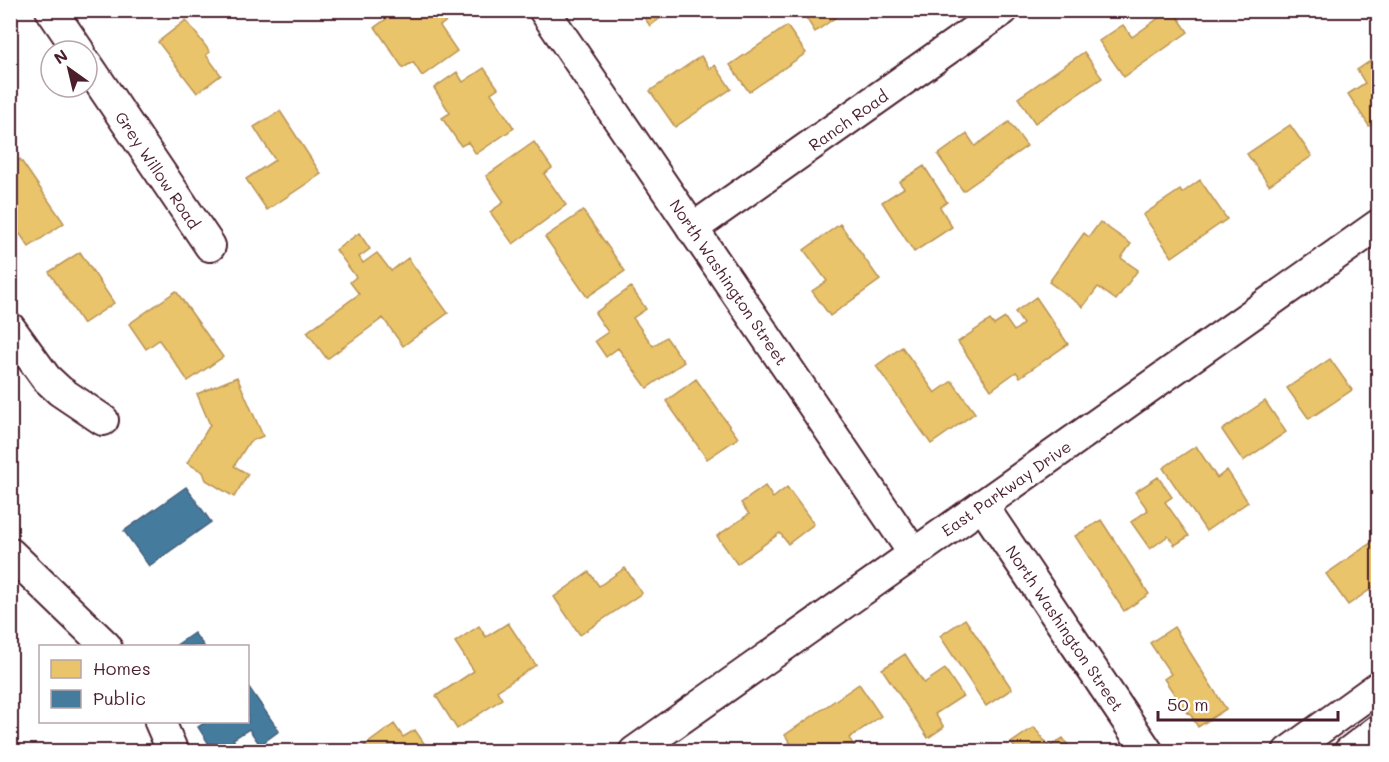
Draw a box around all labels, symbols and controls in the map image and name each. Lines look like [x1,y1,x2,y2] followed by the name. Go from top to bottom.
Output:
[39,39,99,99] north arrow
[49,44,71,68] text: N
[804,85,892,155] street label: Ranch Road
[111,107,205,233] street label: Grey Willow Road
[666,195,792,369] street label: North Washington Street
[937,435,1075,541] street label: East Parkway Drive
[1002,541,1128,715] street label: North Washington Street
[39,645,249,723] legend
[93,656,151,680] text: Homes
[1158,684,1338,722] scale bar
[93,686,146,710] text: Public
[1167,692,1209,716] text: 50 m

